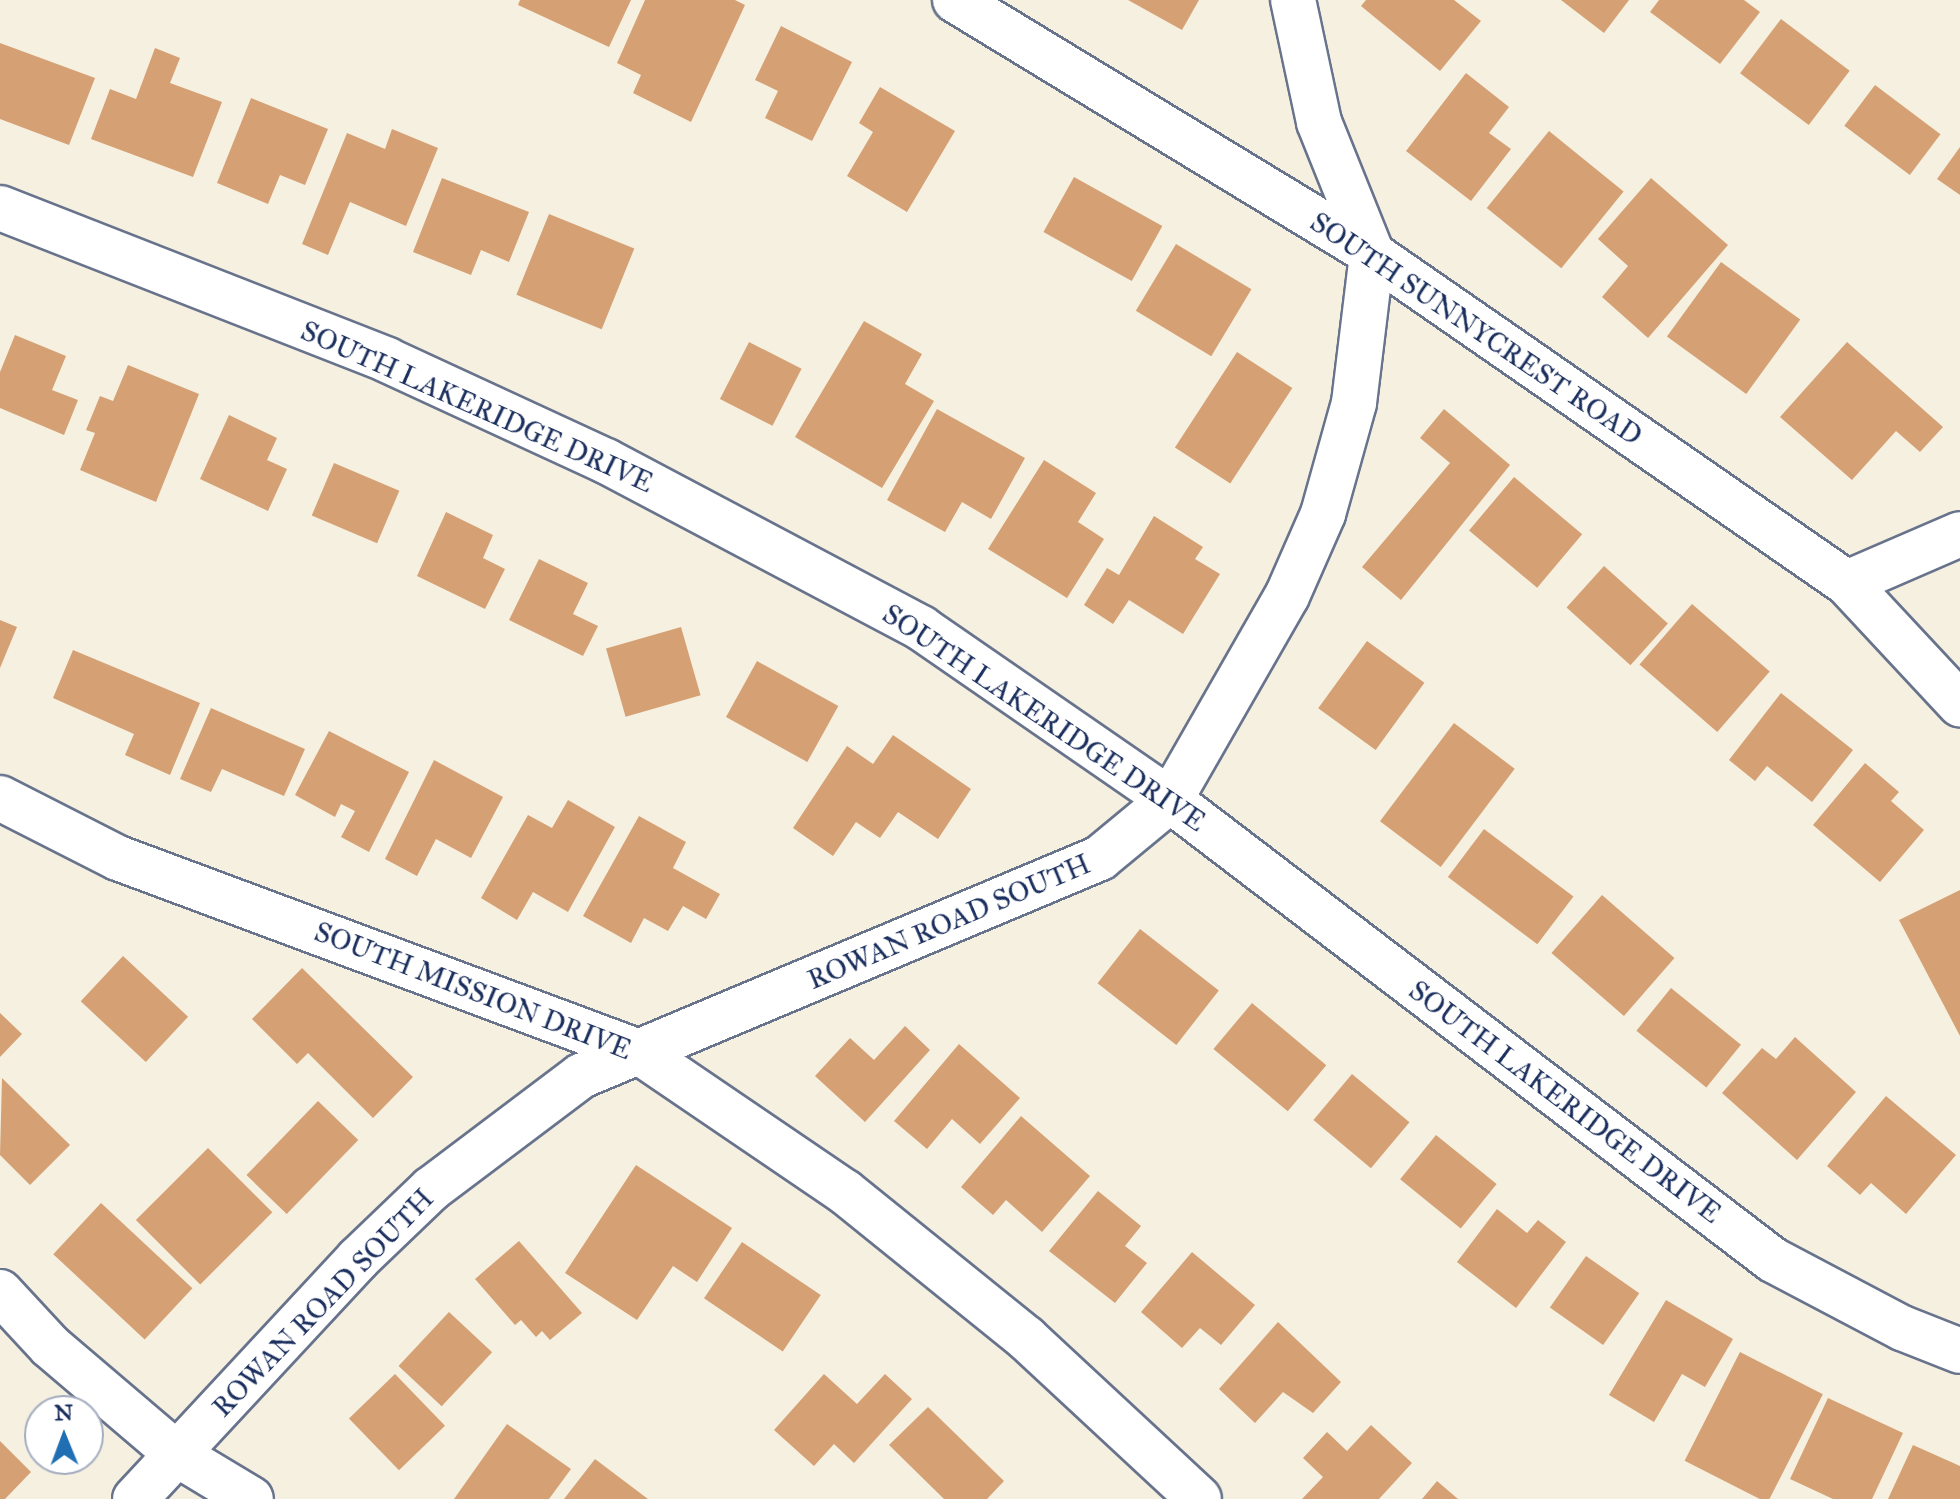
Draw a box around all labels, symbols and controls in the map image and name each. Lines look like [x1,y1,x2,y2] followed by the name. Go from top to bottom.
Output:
[1304,205,1648,453] street label: SOUTH SUNNYCREST ROAD
[296,314,658,500] street label: SOUTH LAKERIDGE DRIVE
[876,597,1212,839] street label: SOUTH LAKERIDGE DRIVE
[803,847,1095,997] street label: ROWAN ROAD SOUTH
[310,915,636,1067] street label: SOUTH MISSION DRIVE
[1402,974,1728,1230] street label: SOUTH LAKERIDGE DRIVE
[205,1182,441,1424] street label: ROWAN ROAD SOUTH
[24,1395,104,1475] north arrow
[54,1399,73,1426] text: N

